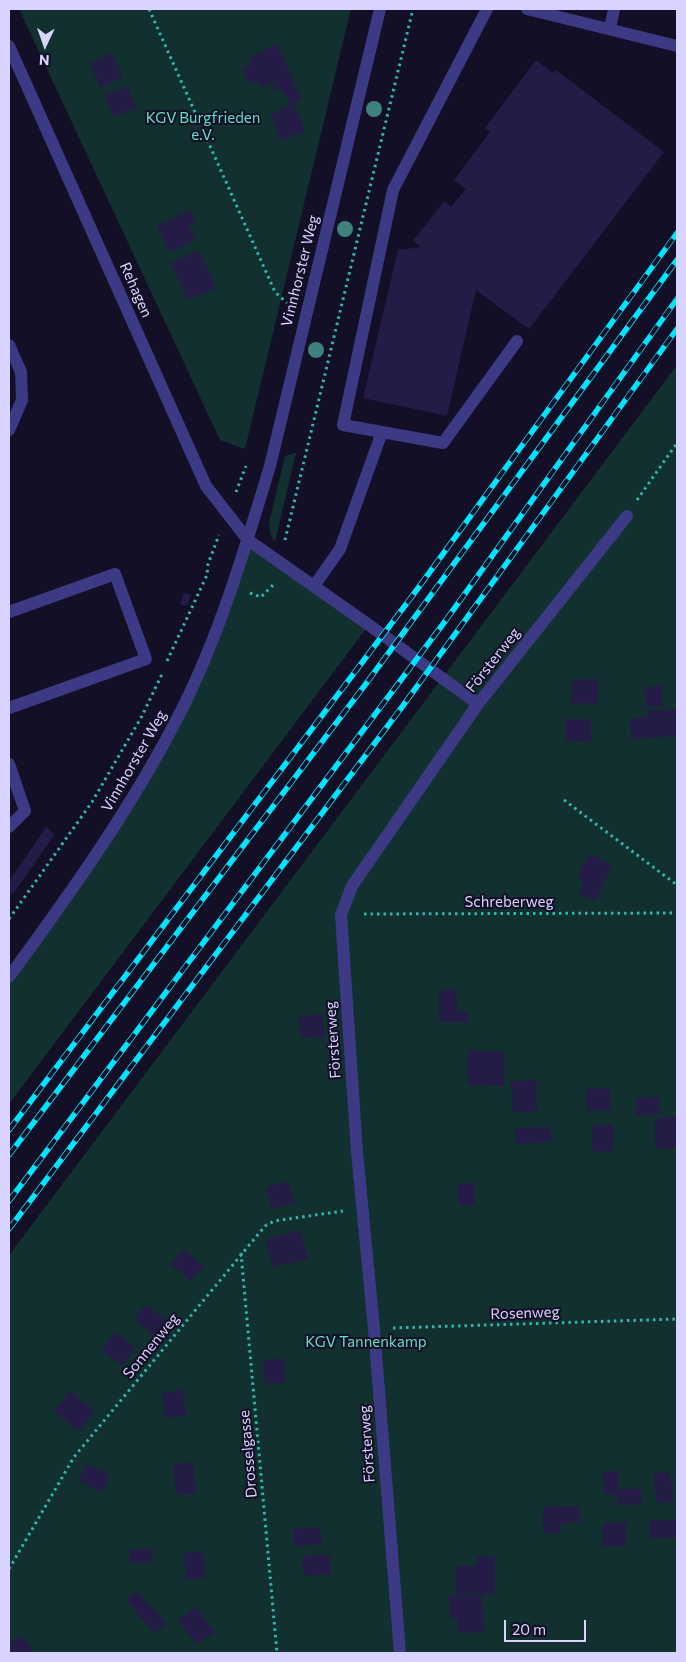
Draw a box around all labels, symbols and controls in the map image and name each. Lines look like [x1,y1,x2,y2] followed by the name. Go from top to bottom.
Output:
[20,20,70,70] north arrow
[39,52,50,69] text: N
[146,109,260,144] park label: KGV Burgfrieden e.V.
[277,213,323,329] street label: Vinnhorster Weg
[116,260,156,320] street label: Rehagen
[462,624,524,696] street label: Försterweg
[98,707,170,815] street label: Vinnhorster Weg
[464,893,554,911] street label: Schreberweg
[321,1001,345,1079] street label: Försterweg
[490,1303,560,1323] street label: Rosenweg
[119,1310,183,1382] street label: Sonnenweg
[305,1333,427,1351] park label: KGV Tannenkamp
[355,1405,379,1483] street label: Försterweg
[235,1409,261,1499] street label: Drosselgasse
[506,1610,588,1642] scale bar
[512,1620,546,1638] text: 20 m

